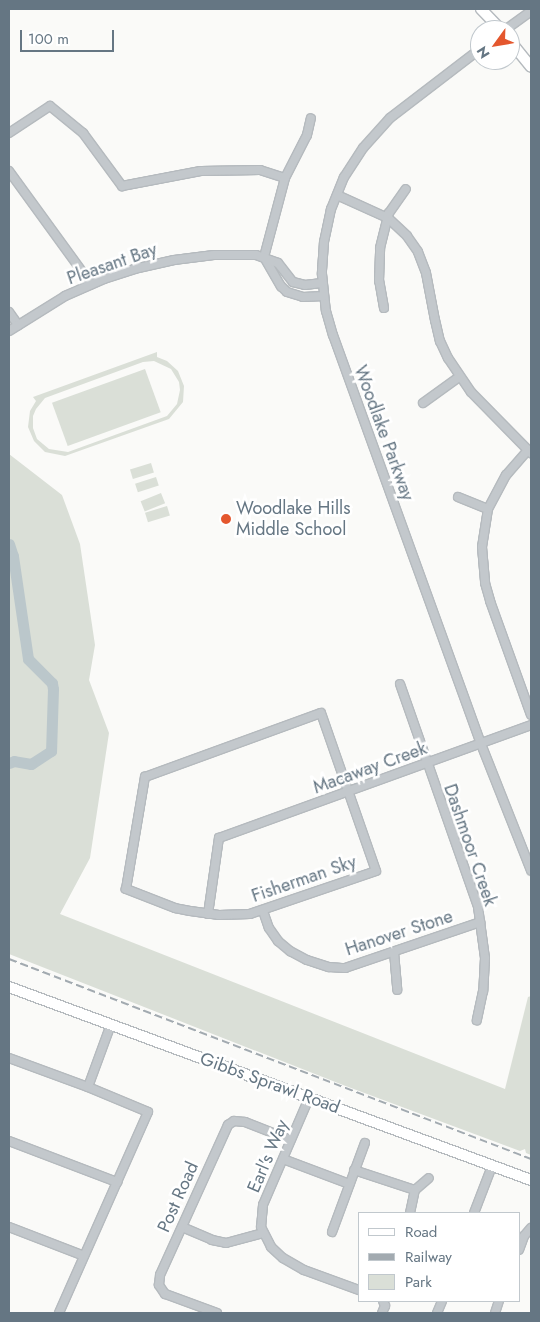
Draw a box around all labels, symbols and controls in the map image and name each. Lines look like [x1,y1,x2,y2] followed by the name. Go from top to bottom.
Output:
[22,20,116,52] scale bar
[470,20,520,70] north arrow
[28,28,69,50] text: 100 m
[472,42,495,62] text: N
[64,239,160,289] street label: Pleasant Bay
[349,362,419,504] street label: Woodlake Parkway
[236,498,350,540] place label: Woodlake Hills Middle School
[220,513,232,525] marker: Woodlake Hills Middle School
[310,737,430,799] street label: Macaway Creek
[439,781,501,909] street label: Dashmoor Creek
[249,851,359,907] street label: Fisherman Sky
[343,905,455,961] street label: Hanover Stone
[197,1048,343,1118] street label: Gibbs Sprawl Road
[243,1116,293,1196] street label: Earl's Way
[153,1158,203,1236] street label: Post Road
[358,1212,520,1302] legend
[405,1221,437,1243] text: Road
[405,1246,452,1268] text: Railway
[405,1271,432,1293] text: Park

